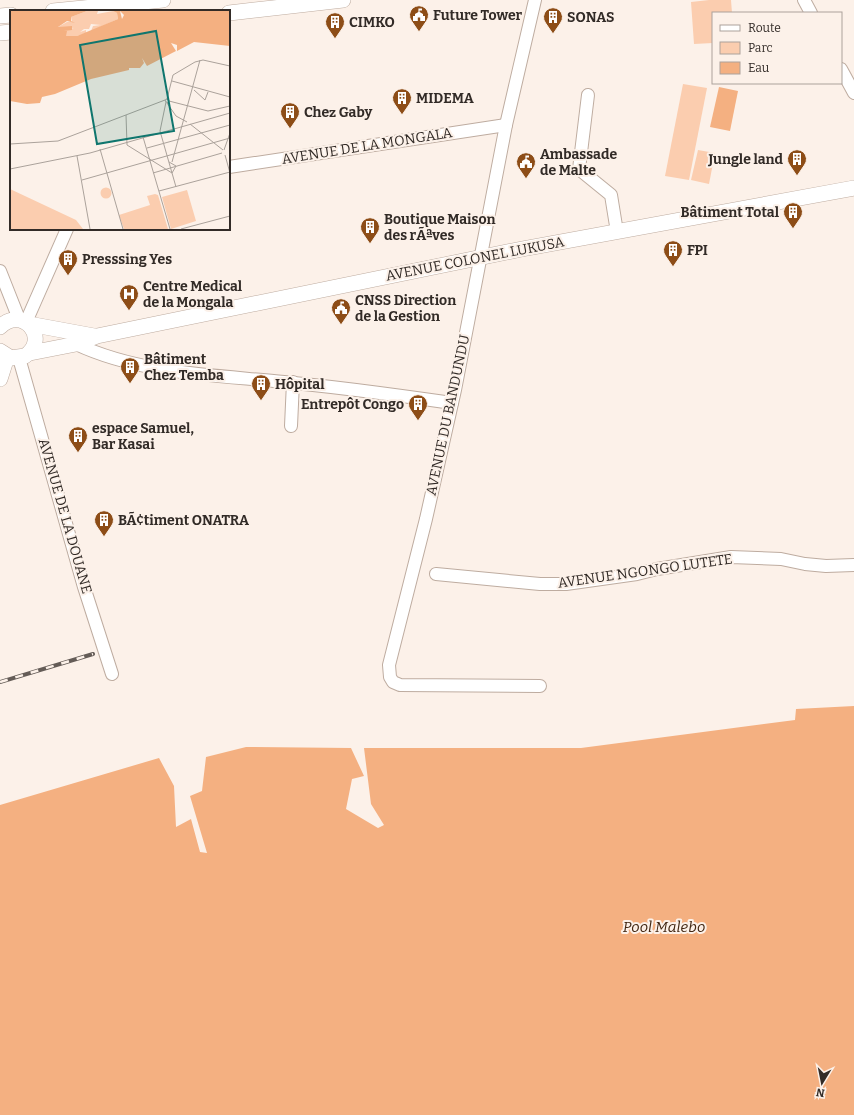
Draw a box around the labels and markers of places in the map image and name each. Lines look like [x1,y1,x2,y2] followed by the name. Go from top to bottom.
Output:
[408,4,430,32] public building icon: Future Tower
[542,6,564,34] building icon: SONAS
[433,7,523,24] place label: Future Tower
[567,9,614,26] place label: SONAS
[324,11,346,39] building icon: CIMKO
[349,14,395,31] place label: CIMKO
[391,87,413,115] building icon: MIDEMA
[416,90,474,107] place label: MIDEMA
[279,101,301,129] building icon: Chez Gaby
[304,104,373,121] place label: Chez Gaby
[540,146,617,179] place label: Ambassade de Malte
[786,148,808,176] building icon: Jungle land
[515,151,537,179] public building icon: Ambassade de Malte
[707,151,784,168] place label: Jungle land
[782,201,804,229] building icon: Bâtiment Total
[680,204,780,221] place label: Bâtiment Total
[384,211,496,244] place label: Boutique Maison des rÃªves
[359,216,381,244] building icon: Boutique Maison des rÃªves
[662,239,684,267] building icon: FPI
[687,242,708,259] place label: FPI
[57,248,79,276] building icon: Presssing Yes
[82,251,172,268] place label: Presssing Yes
[143,278,243,311] place label: Centre Medical de la Mongala
[118,283,140,311] hospital icon: Centre Medical de la Mongala
[355,292,456,325] place label: CNSS Direction de la Gestion
[330,297,352,325] public building icon: CNSS Direction de la Gestion
[144,351,224,384] place label: Bâtiment Chez Temba
[119,356,141,384] building icon: Bâtiment Chez Temba
[250,373,272,401] building icon: Hôpital
[275,376,325,393] place label: Hôpital
[407,393,429,421] building icon: Entrepôt Congo
[301,396,404,413] place label: Entrepôt Congo
[92,420,194,453] place label: espace Samuel, Bar Kasai
[67,425,89,453] building icon: espace Samuel, Bar Kasai
[93,509,115,537] building icon: BÃ¢timent ONATRA
[118,511,249,529] place label: BÃ¢timent ONATRA

